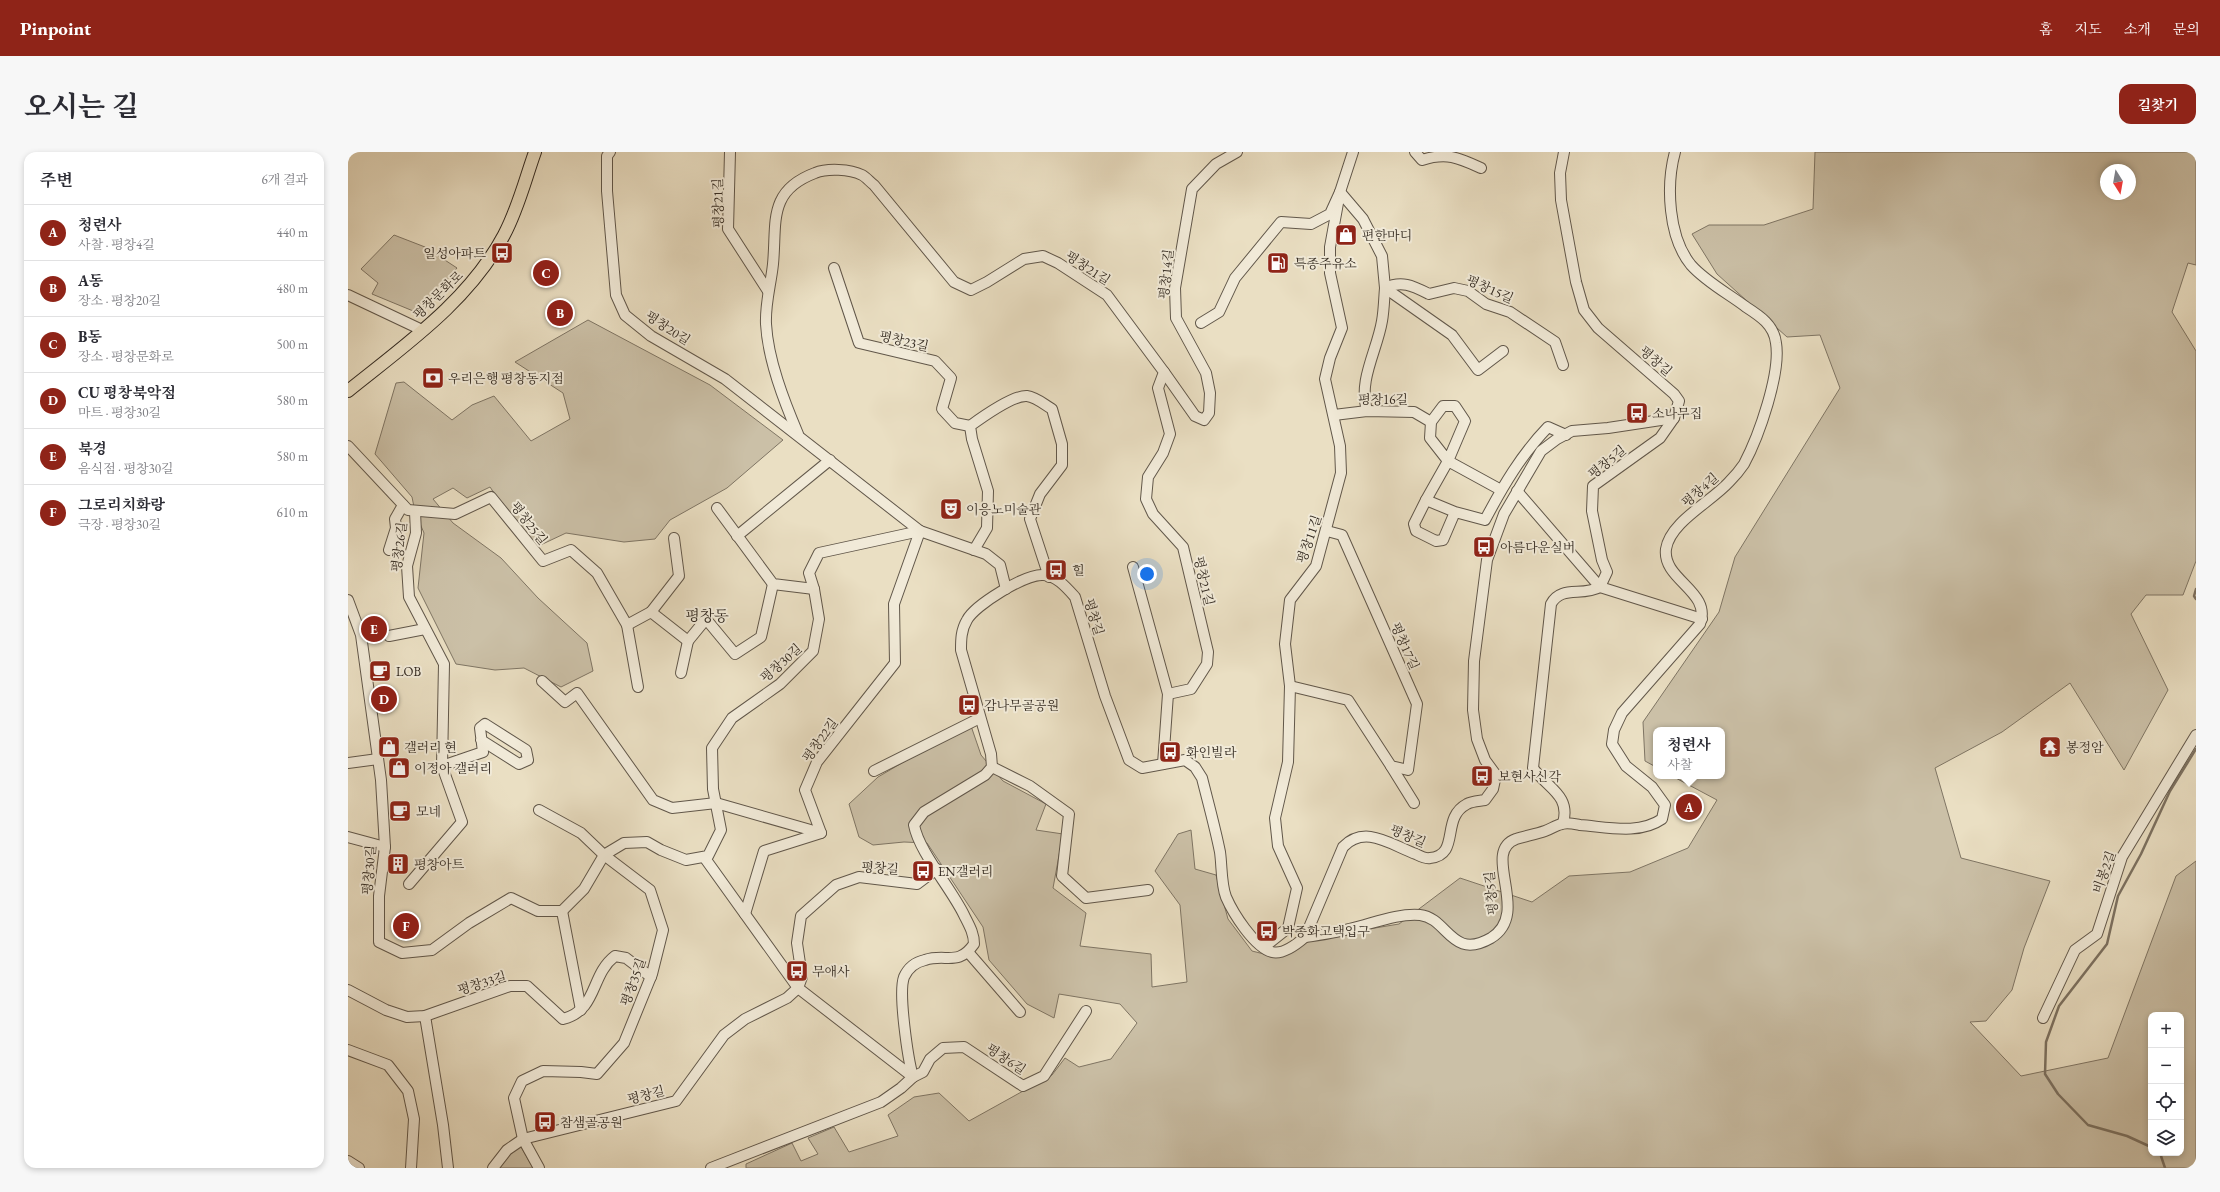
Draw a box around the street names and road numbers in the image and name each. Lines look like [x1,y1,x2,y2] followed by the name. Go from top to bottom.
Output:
[709,178,727,228] street label: 평창21길
[1062,247,1114,289] street label: 평창21길
[1155,248,1177,300] street label: 평창14길
[410,267,467,323] street label: 평창문화로
[1464,271,1516,307] street label: 평창15길
[642,307,694,349] street label: 평창20길
[878,327,930,355] street label: 평창23길
[1636,342,1676,380] street label: 평창길
[1358,391,1408,408] street label: 평창16길
[1585,442,1629,482] street label: 평창5길
[1678,469,1722,511] street label: 평창4길
[507,498,551,548] street label: 평창25길
[1293,513,1325,565] street label: 평창11길
[388,521,410,573] street label: 평창26길
[1190,555,1218,607] street label: 평창21길
[1080,596,1108,638] street label: 평창길
[1387,620,1423,672] street label: 평창17길
[757,640,805,686] street label: 평창30길
[798,715,842,765] street label: 평창22길
[1387,821,1429,851] street label: 평창길
[358,844,380,896] street label: 평창30길
[2089,848,2119,896] street label: 비봉2길
[861,858,899,878] street label: 평창길
[1481,870,1501,916] street label: 평창5길
[616,956,650,1008] street label: 평창35길
[456,968,508,998] street label: 평창33길
[983,1040,1029,1078] street label: 평창6길
[626,1082,666,1108] street label: 평창길

